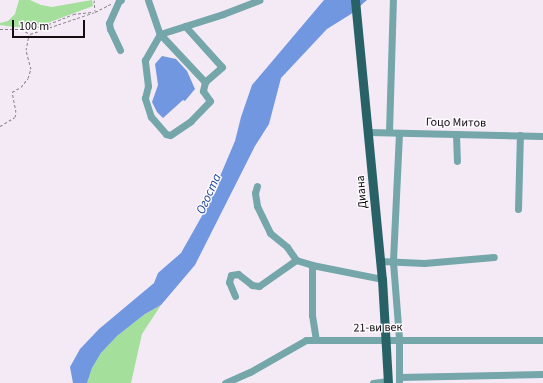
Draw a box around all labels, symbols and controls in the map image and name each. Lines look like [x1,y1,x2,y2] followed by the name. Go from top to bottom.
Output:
[14,12,87,38] scale bar
[19,18,49,35] text: 100 m
[426,115,486,131] street label: Гоцо Митов
[193,171,225,217] water label: Огоста
[353,175,371,209] street label: Диана
[353,320,403,336] street label: 21-ви век

